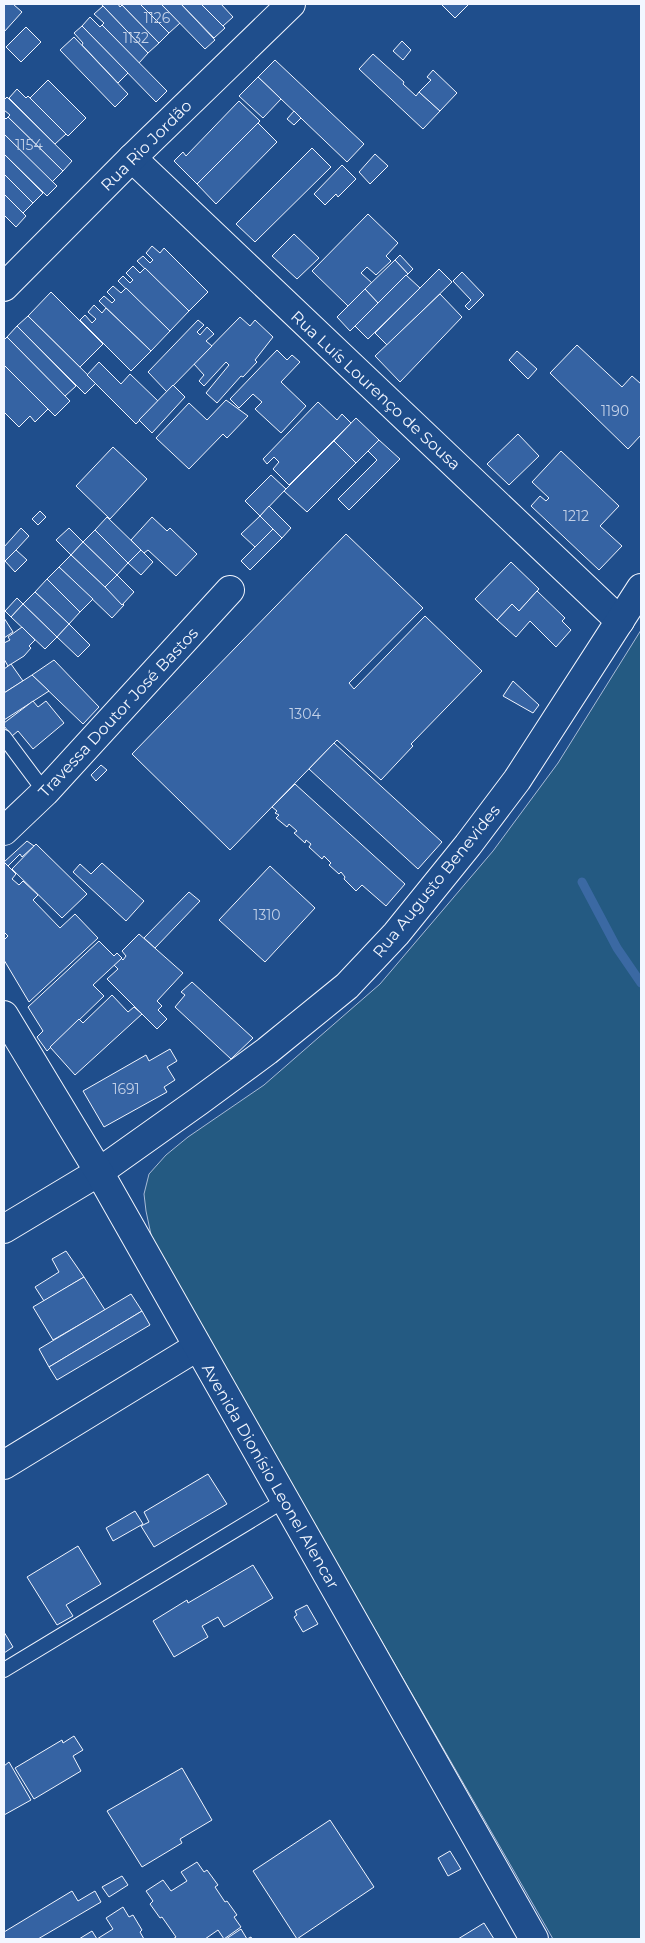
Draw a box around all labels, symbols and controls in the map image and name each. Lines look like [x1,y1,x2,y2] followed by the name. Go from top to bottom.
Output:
[144,9,171,27] house number: 1126
[123,29,149,47] house number: 1132
[97,96,196,195] street label: Rua Rio Jordão
[15,136,43,154] house number: 1154
[287,307,464,474] street label: Rua Luís Lourenço de Sousa
[601,402,629,420] house number: 1190
[563,507,589,525] house number: 1212
[35,623,202,801] street label: Travessa Doutor José Bastos
[289,705,321,723] house number: 1304
[369,801,504,962] street label: Rua Augusto Benevides
[253,906,281,924] house number: 1310
[112,1080,140,1098] house number: 1691
[198,1360,343,1592] street label: Avenida Dionísio Leonel Alencar

